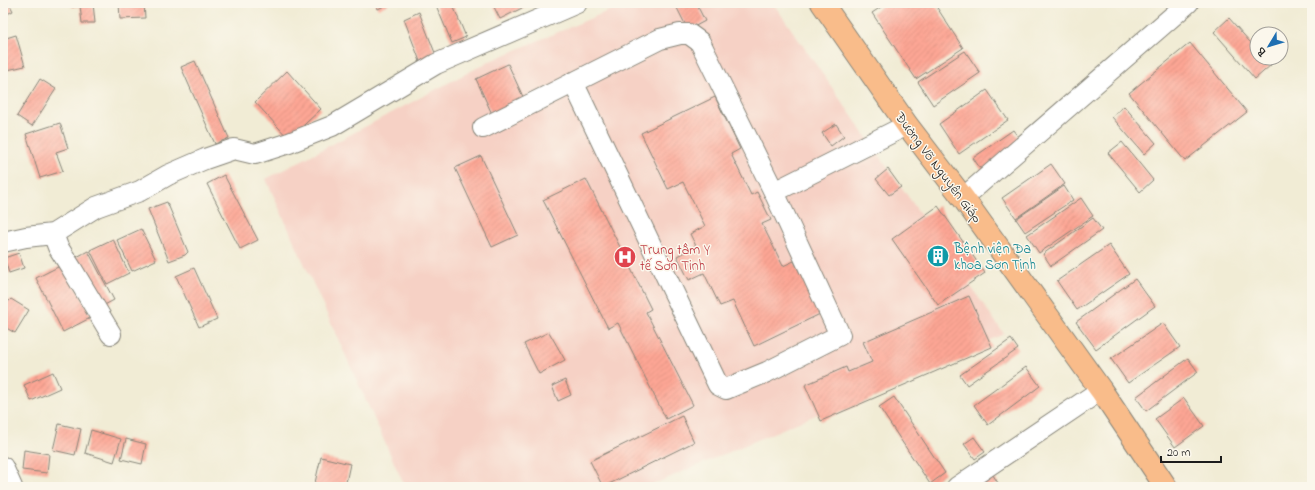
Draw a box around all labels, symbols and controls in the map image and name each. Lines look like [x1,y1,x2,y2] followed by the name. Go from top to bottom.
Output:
[1249,26,1289,66] north arrow
[1253,43,1271,60] text: B
[888,107,987,229] street label: Đường Võ Nguyên Giáp
[953,239,1036,276] place label: Bệnh viện Đa khoa Sơn Tịnh
[640,240,711,277] place label: Trung tâm Y tế Sơn Tịnh
[925,243,951,269] building icon: Bệnh viện Đa khoa Sơn Tịnh
[612,244,638,270] hospital icon: Trung tâm Y tế Sơn Tịnh
[1161,438,1221,464] scale bar
[1167,444,1190,462] text: 20 m

